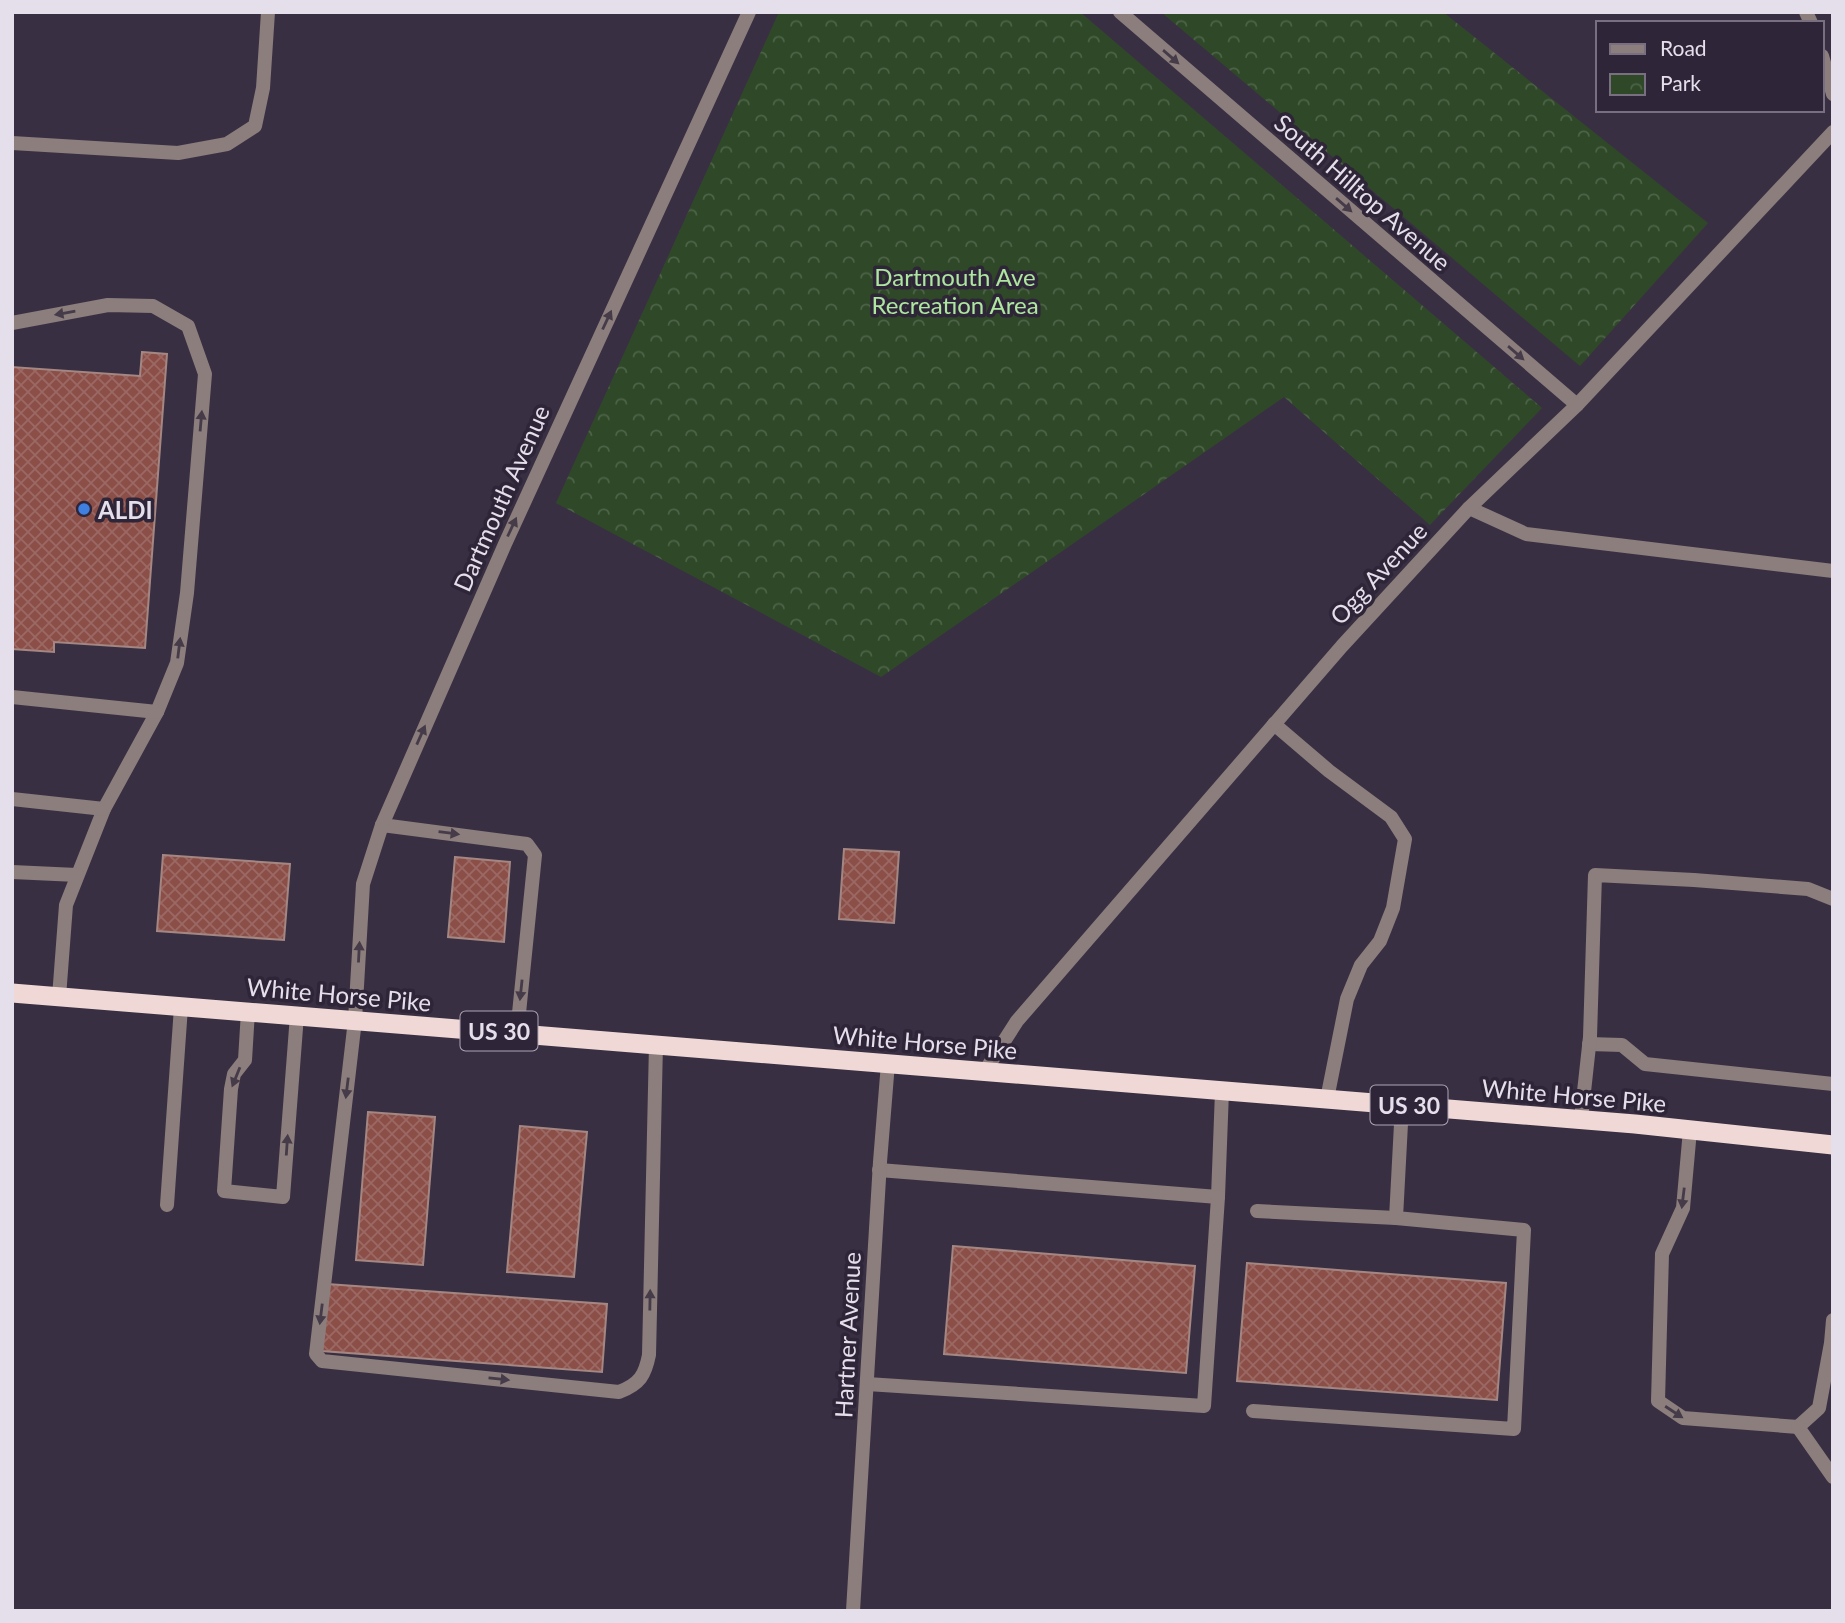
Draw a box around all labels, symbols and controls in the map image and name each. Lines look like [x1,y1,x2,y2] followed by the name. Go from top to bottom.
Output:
[1596,21,1824,112] legend
[1660,35,1707,60] text: Road
[1163,49,1180,64] one-way arrow
[1660,70,1701,95] text: Park
[1269,108,1457,276] street label: South Hilltop Avenue
[1335,197,1353,213] one-way arrow
[871,262,1039,319] park label: Dartmouth Ave Recreation Area
[54,308,76,319] one-way arrow
[602,310,613,331] one-way arrow
[1508,345,1525,360] one-way arrow
[447,400,555,596] street label: Dartmouth Avenue
[196,410,207,432] one-way arrow
[97,495,153,524] place label: ALDI
[76,501,92,517] marker: ALDI
[1324,516,1432,630] street label: Ogg Avenue
[507,517,518,537] one-way arrow
[174,636,185,658] one-way arrow
[416,725,427,746] one-way arrow
[438,828,460,839] one-way arrow
[354,941,365,963] one-way arrow
[246,971,432,1017] street label: White Horse Pike
[516,979,527,1001] one-way arrow
[461,1012,538,1050] road number: US 30
[832,1019,1018,1065] street label: White Horse Pike
[230,1067,241,1088] one-way arrow
[1481,1072,1667,1118] street label: White Horse Pike
[341,1077,352,1099] one-way arrow
[1370,1086,1448,1124] road number: US 30
[282,1134,293,1156] one-way arrow
[1678,1187,1689,1209] one-way arrow
[828,1251,866,1419] street label: Hartner Avenue
[645,1288,656,1310] one-way arrow
[315,1303,326,1325] one-way arrow
[488,1373,510,1384] one-way arrow
[1665,1405,1683,1419] one-way arrow

